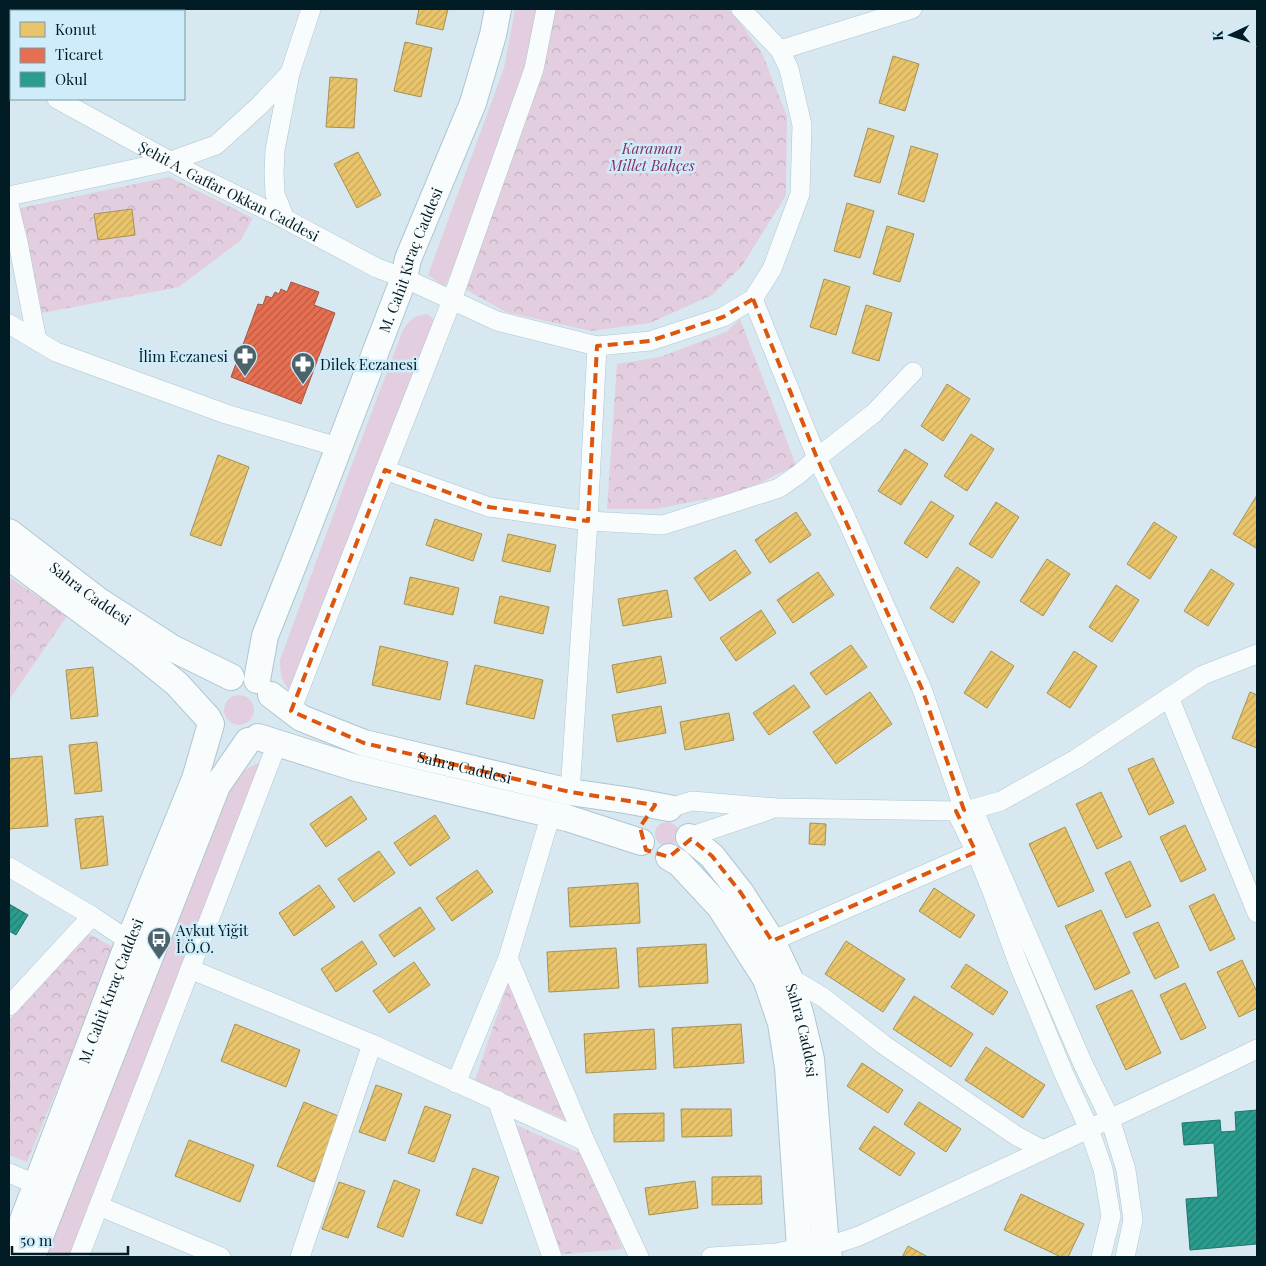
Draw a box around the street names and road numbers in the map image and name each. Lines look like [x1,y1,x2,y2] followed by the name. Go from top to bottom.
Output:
[135,136,323,246] street label: Şehit A. Gaffar Okkan Caddesi
[374,184,447,335] street label: M. Cahit Kıraç Caddesi
[46,557,136,630] street label: Sahra Caddesi
[416,746,514,788] street label: Sahra Caddesi
[74,915,148,1066] street label: M. Cahit Kıraç Caddesi
[782,981,822,1079] street label: Sahra Caddesi

